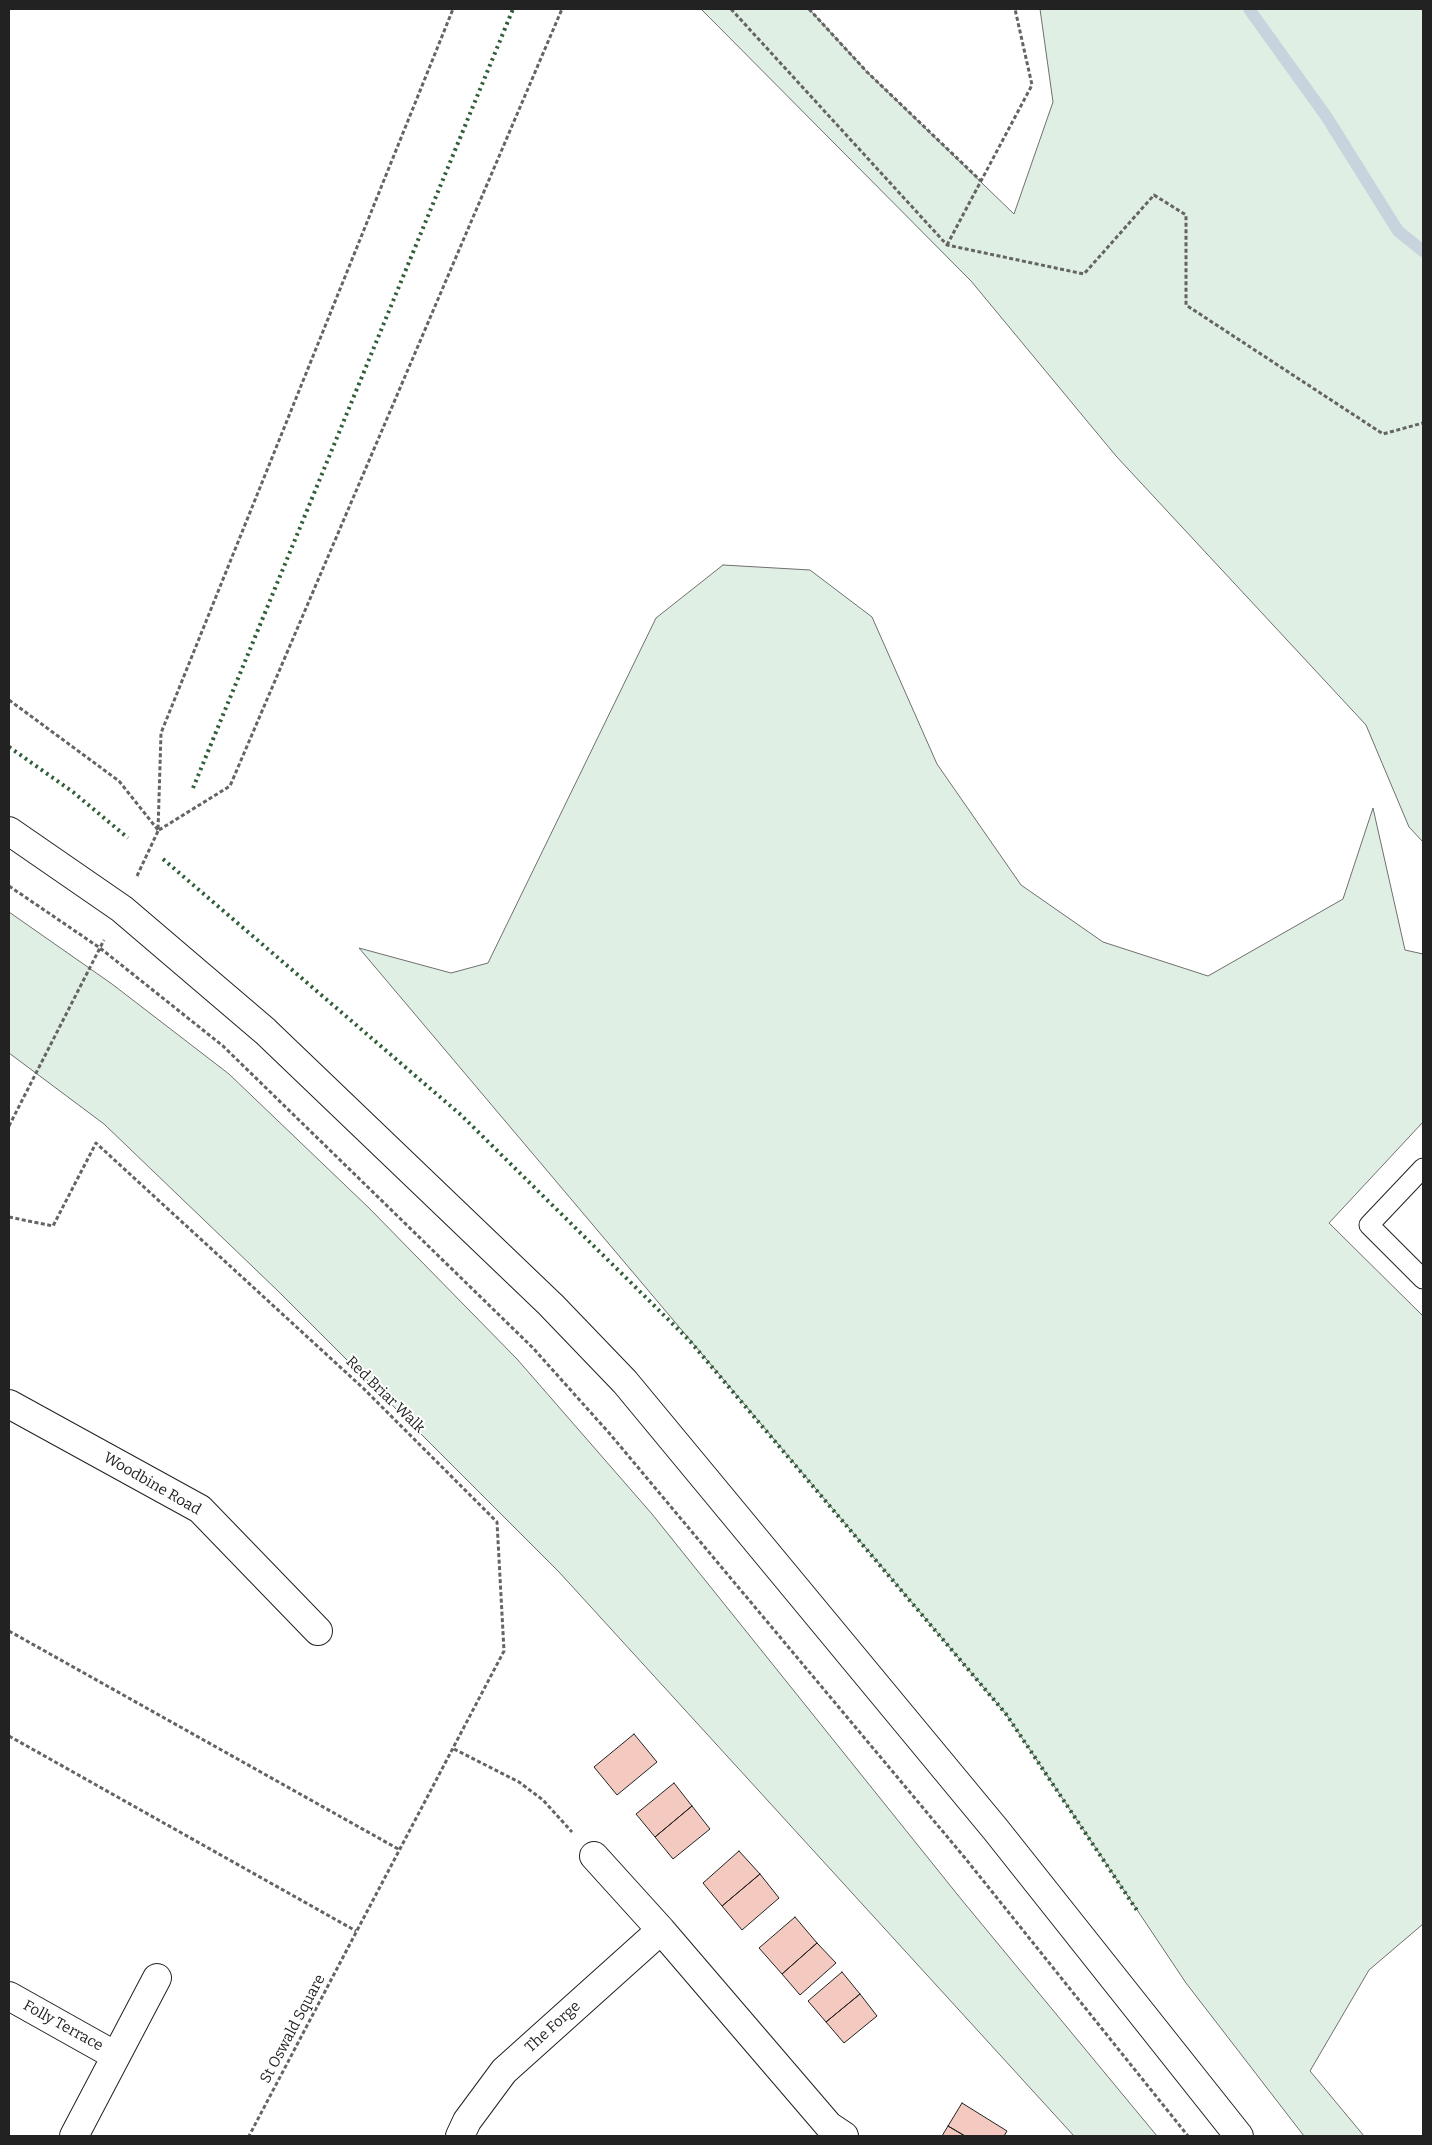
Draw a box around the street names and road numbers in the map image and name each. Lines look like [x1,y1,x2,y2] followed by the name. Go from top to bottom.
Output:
[342,1353,428,1437] street label: Red Briar Walk
[100,1449,204,1519] street label: Woodbine Road
[257,1971,329,2087] street label: St Oswald Square
[20,1997,106,2055] street label: Folly Terrace
[522,1997,584,2057] street label: The Forge

